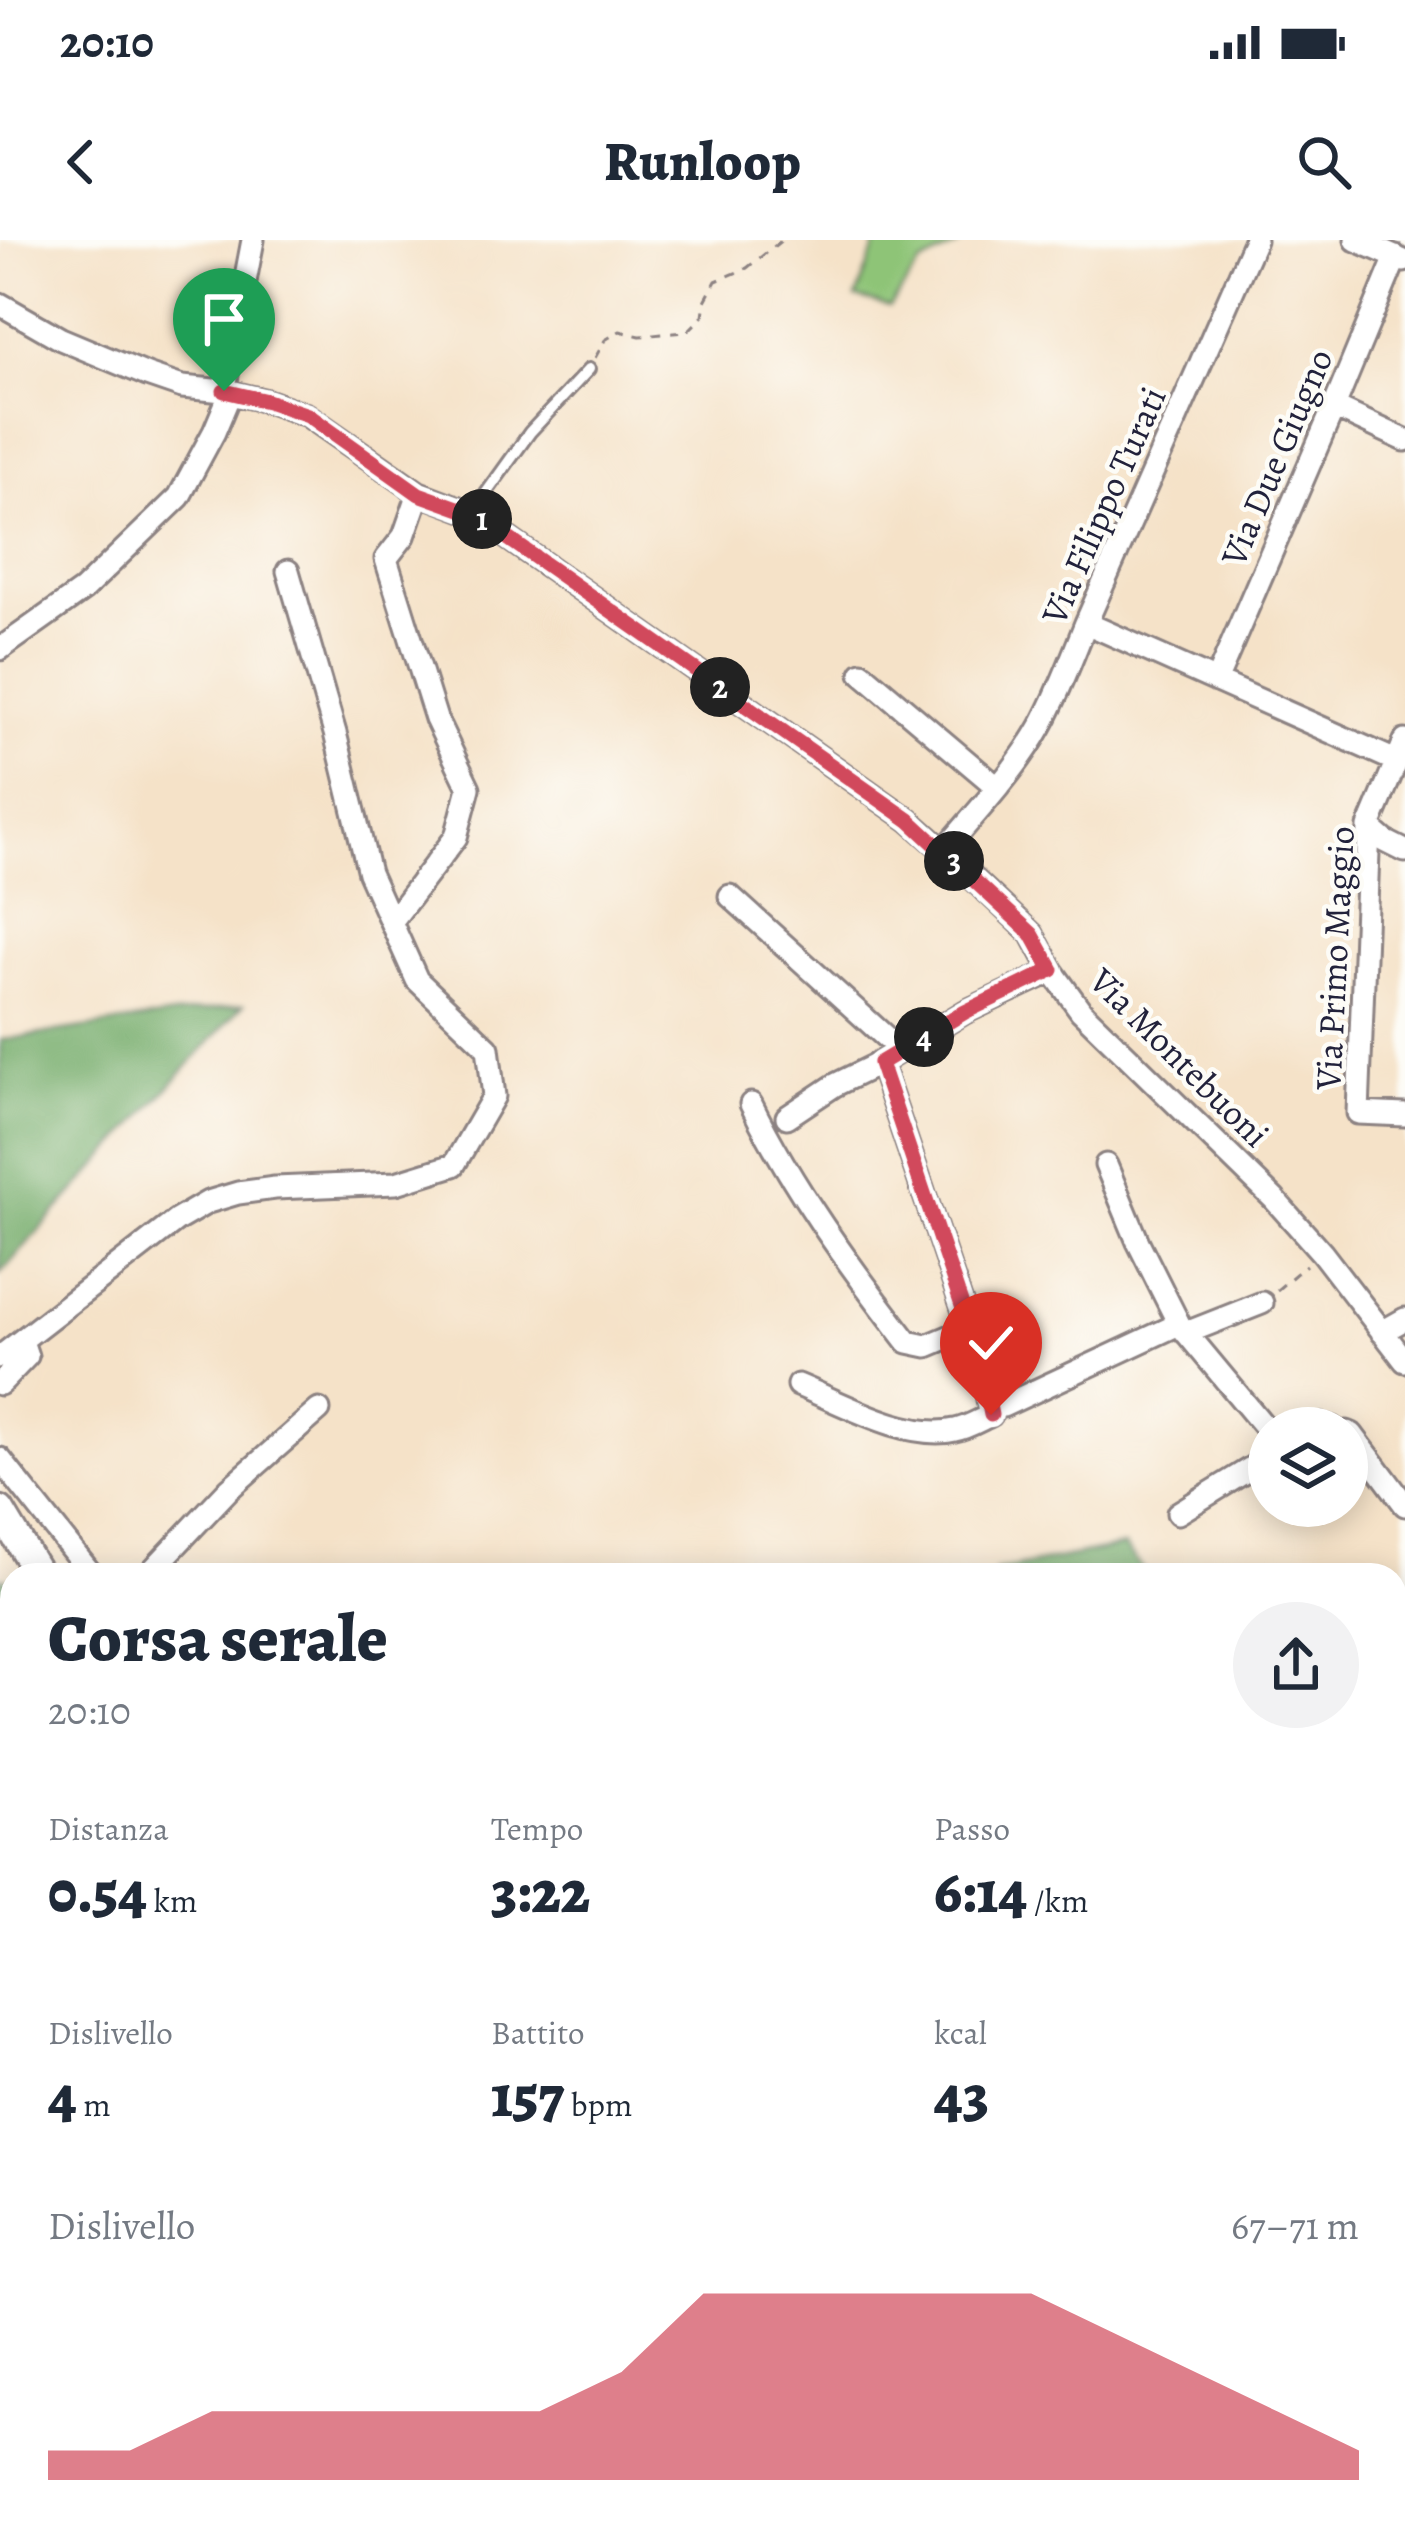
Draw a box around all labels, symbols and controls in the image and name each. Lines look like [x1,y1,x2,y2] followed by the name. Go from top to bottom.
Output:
[60,11,154,73] text: 20:10
[604,125,801,199] text: Runloop
[48,129,114,195] icon: back
[1291,129,1357,195] icon: search
[173,268,275,391] pin
[191,286,257,352] icon: arrive
[1208,341,1344,574] street label: Via Due Giugno
[1029,379,1178,632] street label: Via Filippo Turati
[452,489,512,549] pin: 1
[476,496,488,541] text: 1
[690,657,750,717] pin: 2
[712,664,728,709] text: 2
[1303,825,1366,1092] street label: Via Primo Maggio
[924,831,984,891] pin: 3
[947,838,961,883] text: 3
[1078,956,1280,1158] street label: Via Montebuoni
[894,1007,954,1067] pin: 4
[916,1014,932,1059] text: 4
[940,1292,1042,1415] pin
[958,1310,1024,1376] icon: check
[1248,1407,1368,1527] map controls
[1248,1407,1368,1527] button: layers
[48,1594,388,1684] text: Corsa serale
[1233,1602,1359,1728] button: share
[48,1684,131,1737] text: 20:10
[48,1806,169,1851] text: Distanza
[491,1806,583,1851] text: Tempo
[934,1806,1010,1851] text: Passo
[48,1851,147,1933] text: 0.54
[491,1851,590,1933] text: 3:22
[934,1851,1027,1933] text: 6:14
[147,1878,197,1923] text: km
[1027,1878,1088,1923] text: /km
[48,2010,173,2055] text: Dislivello
[491,2010,585,2055] text: Battito
[934,2010,987,2055] text: kcal
[48,2055,77,2137] text: 4
[491,2055,564,2137] text: 157
[934,2055,989,2137] text: 43
[77,2082,111,2127] text: m
[564,2082,632,2127] text: bpm
[48,2199,195,2252] text: Dislivello
[1231,2199,1359,2252] text: 67–71 m

